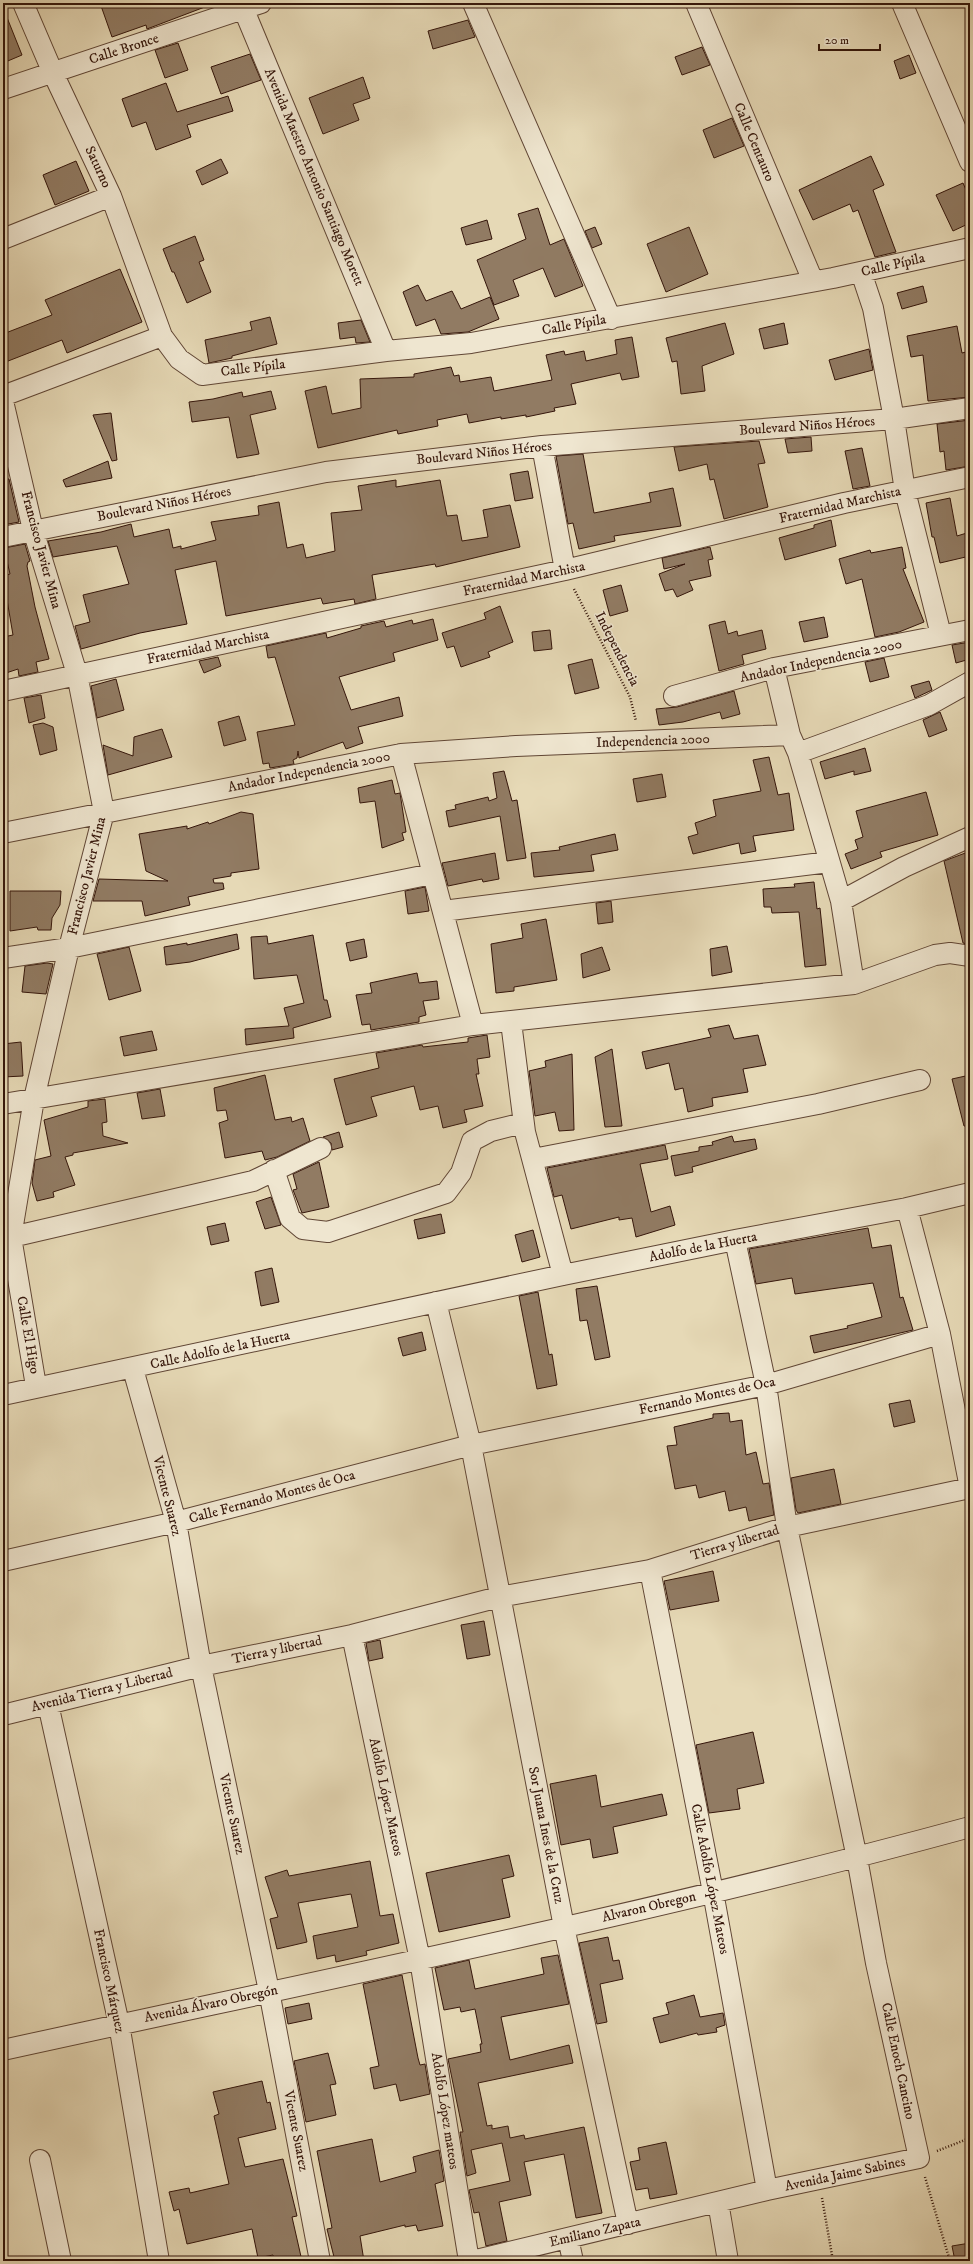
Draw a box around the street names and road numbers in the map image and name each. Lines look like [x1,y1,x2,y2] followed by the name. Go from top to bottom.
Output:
[87,29,161,69] street label: Calle Bronce
[260,65,368,289] street label: Avenida Maestro Antonio Santiago Morett
[729,100,779,184] street label: Calle Centauro
[81,143,115,191] street label: Saturno
[859,249,927,281] street label: Calle Pípila
[541,310,608,339] street label: Calle Pípila
[220,355,286,381] street label: Calle Pípila
[739,412,876,440] street label: Boulevard Niños Héroes
[415,437,553,469] street label: Boulevard Niños Héroes
[96,482,233,526] street label: Boulevard Niños Héroes
[777,482,903,528] street label: Fraternidad Marchista
[17,489,65,611] street label: Francisco Javier Mina
[461,557,587,601] street label: Fraternidad Marchista
[590,609,644,689] street label: Independencia
[145,625,271,669] street label: Fraternidad Marchista
[738,635,904,687] street label: Andador Independencia 2000
[596,730,710,752] street label: Independencia 2000
[226,747,392,797] street label: Andador Independencia 2000
[64,815,110,937] street label: Francisco Javier Mina
[647,1228,759,1266] street label: Adolfo de la Huerta
[12,1295,44,1375] street label: Calle El Higo
[149,1326,291,1374] street label: Calle Adolfo de la Huerta
[637,1373,777,1419] street label: Fernando Montes de Oca
[148,1453,186,1538] street label: Vicente Suarez
[187,1466,357,1528] street label: Calle Fernando Montes de Oca
[688,1521,782,1565] street label: Tierra y libertad
[230,1632,324,1668] street label: Tierra y libertad
[29,1664,175,1716] street label: Avenida Tierra y Libertad
[365,1736,407,1858] street label: Adolfo López Mateos
[524,1765,568,1905] street label: Sor Juana Ines de la Cruz
[214,1771,249,1856] street label: Vicente Suarez
[687,1802,733,1956] street label: Calle Adolfo López Mateos
[600,1887,698,1927] street label: Alvaron Obregon
[89,1927,129,2035] street label: Francisco Márquez
[143,1981,280,2027] street label: Avenida Álvaro Obregón
[877,2001,919,2121] street label: Calle Enoch Cancino
[427,2051,463,2171] street label: Adolfo López mateos
[279,2088,313,2173] street label: Vicente Suarez
[783,2152,907,2196] street label: Avenida Jaime Sabines
[548,2213,642,2251] street label: Emiliano Zapata

